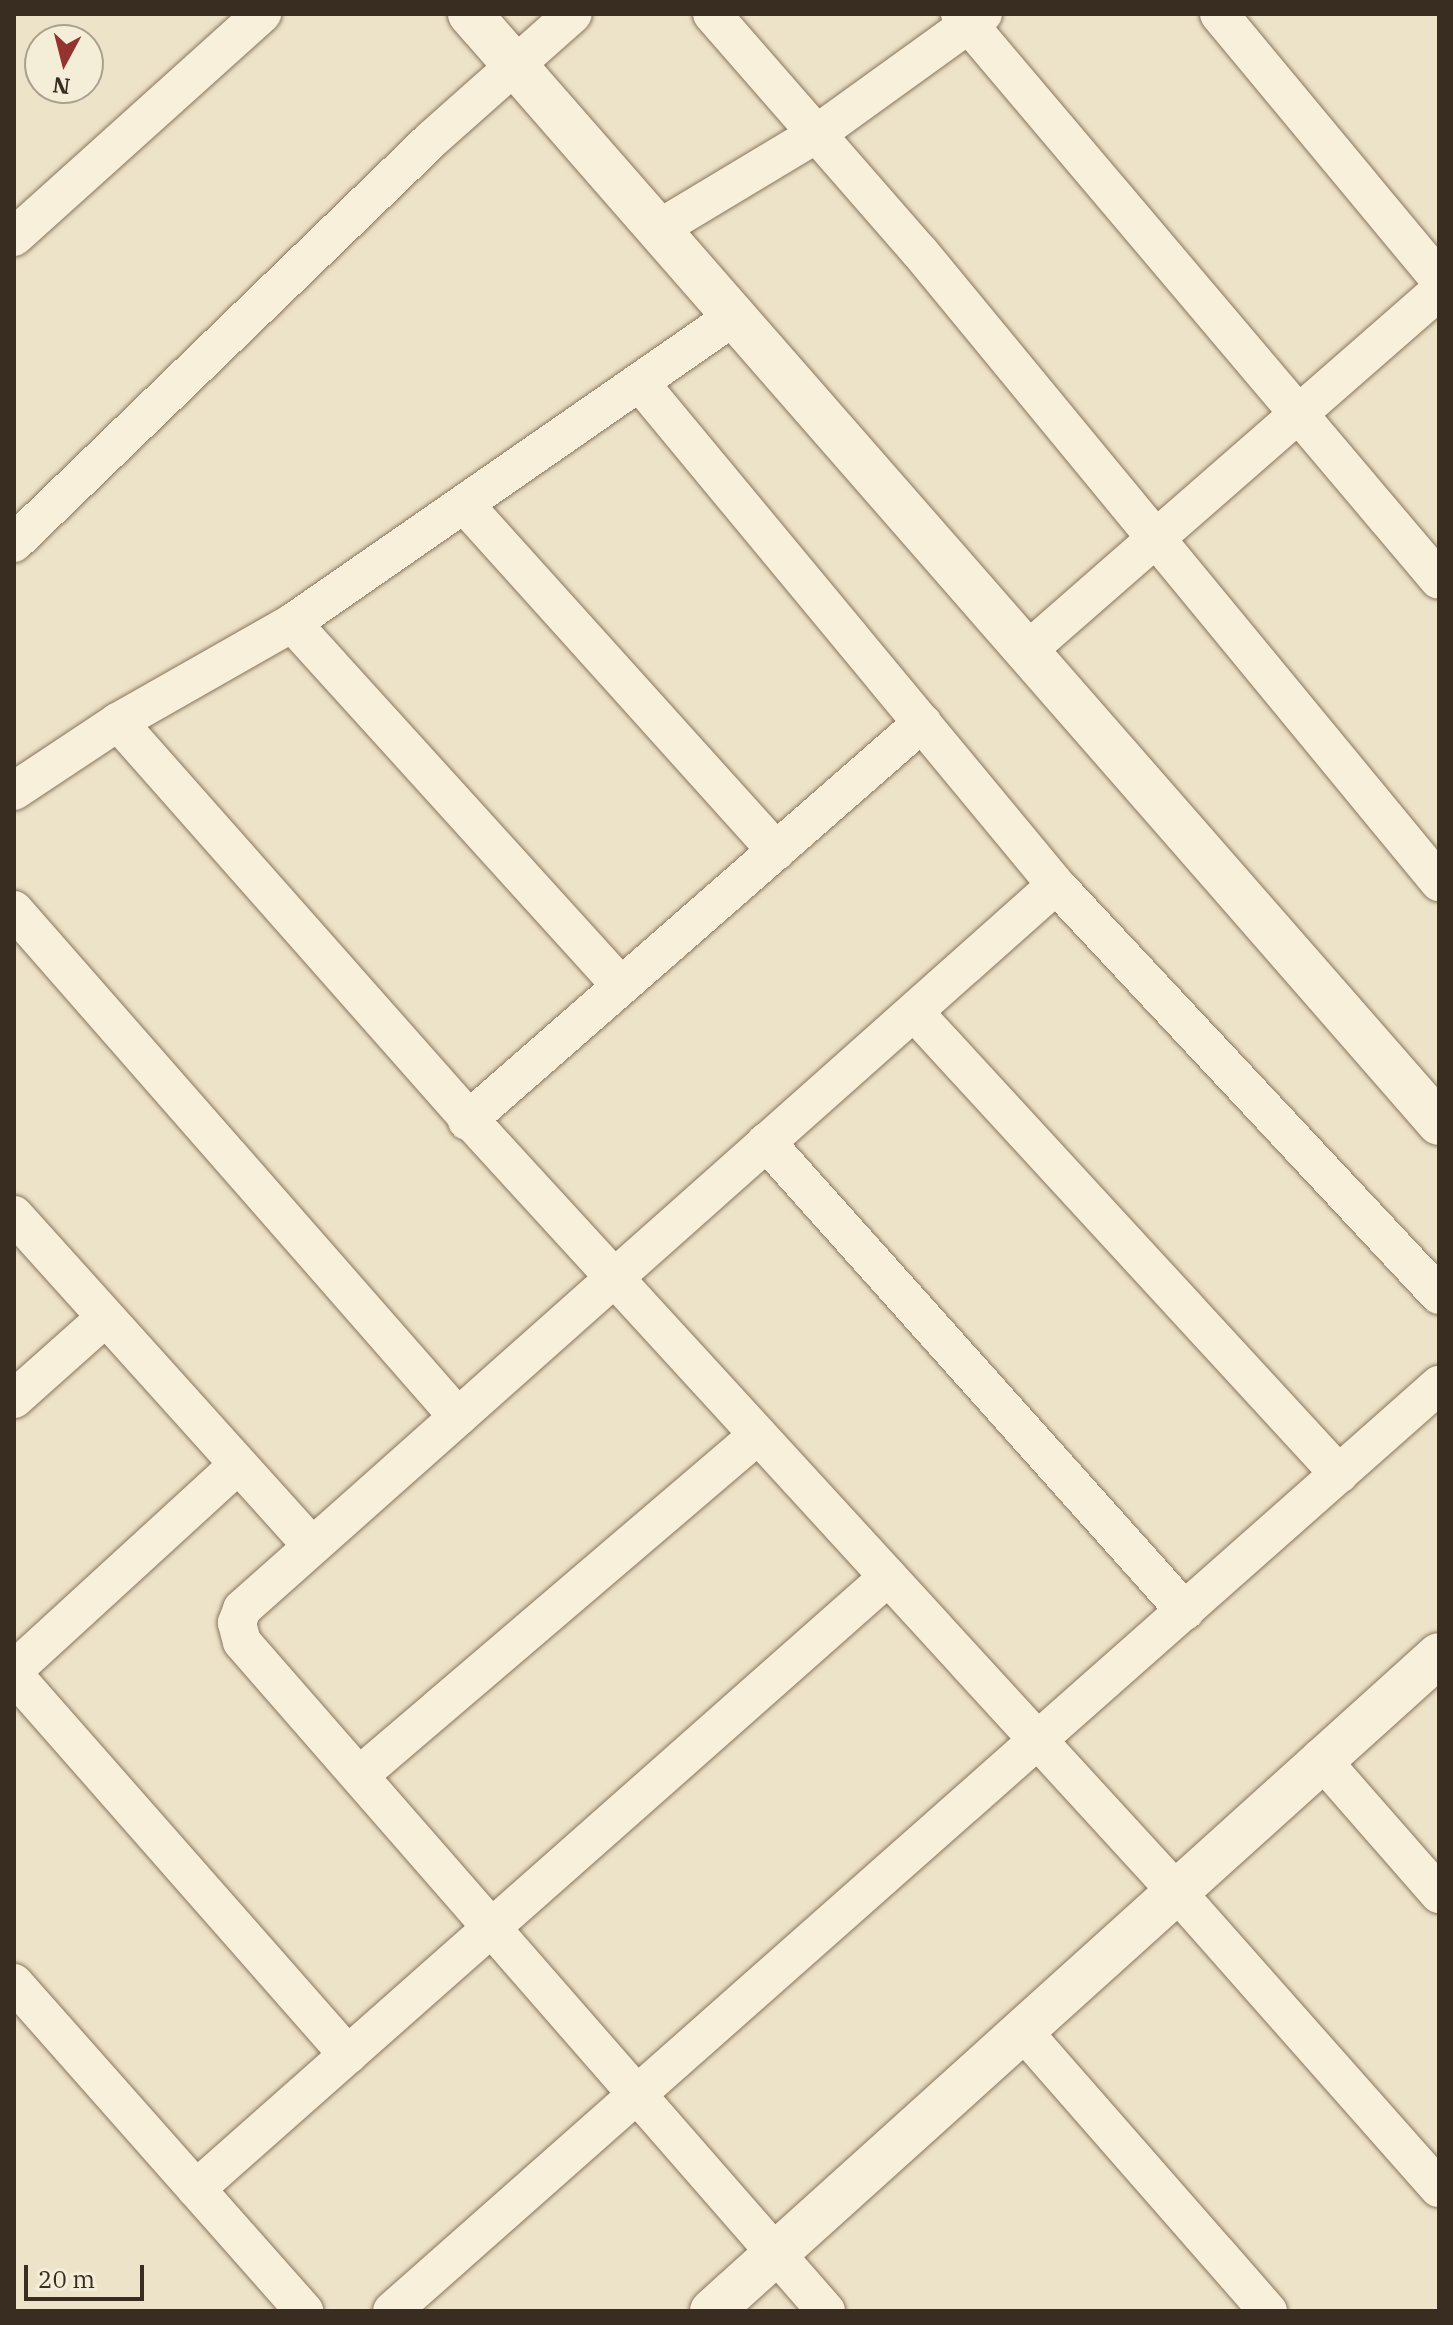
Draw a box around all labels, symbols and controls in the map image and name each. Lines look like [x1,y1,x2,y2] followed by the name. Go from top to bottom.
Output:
[24,24,104,104] north arrow
[51,71,72,102] text: N
[28,2249,148,2299] scale bar
[38,2263,95,2295] text: 20 m

